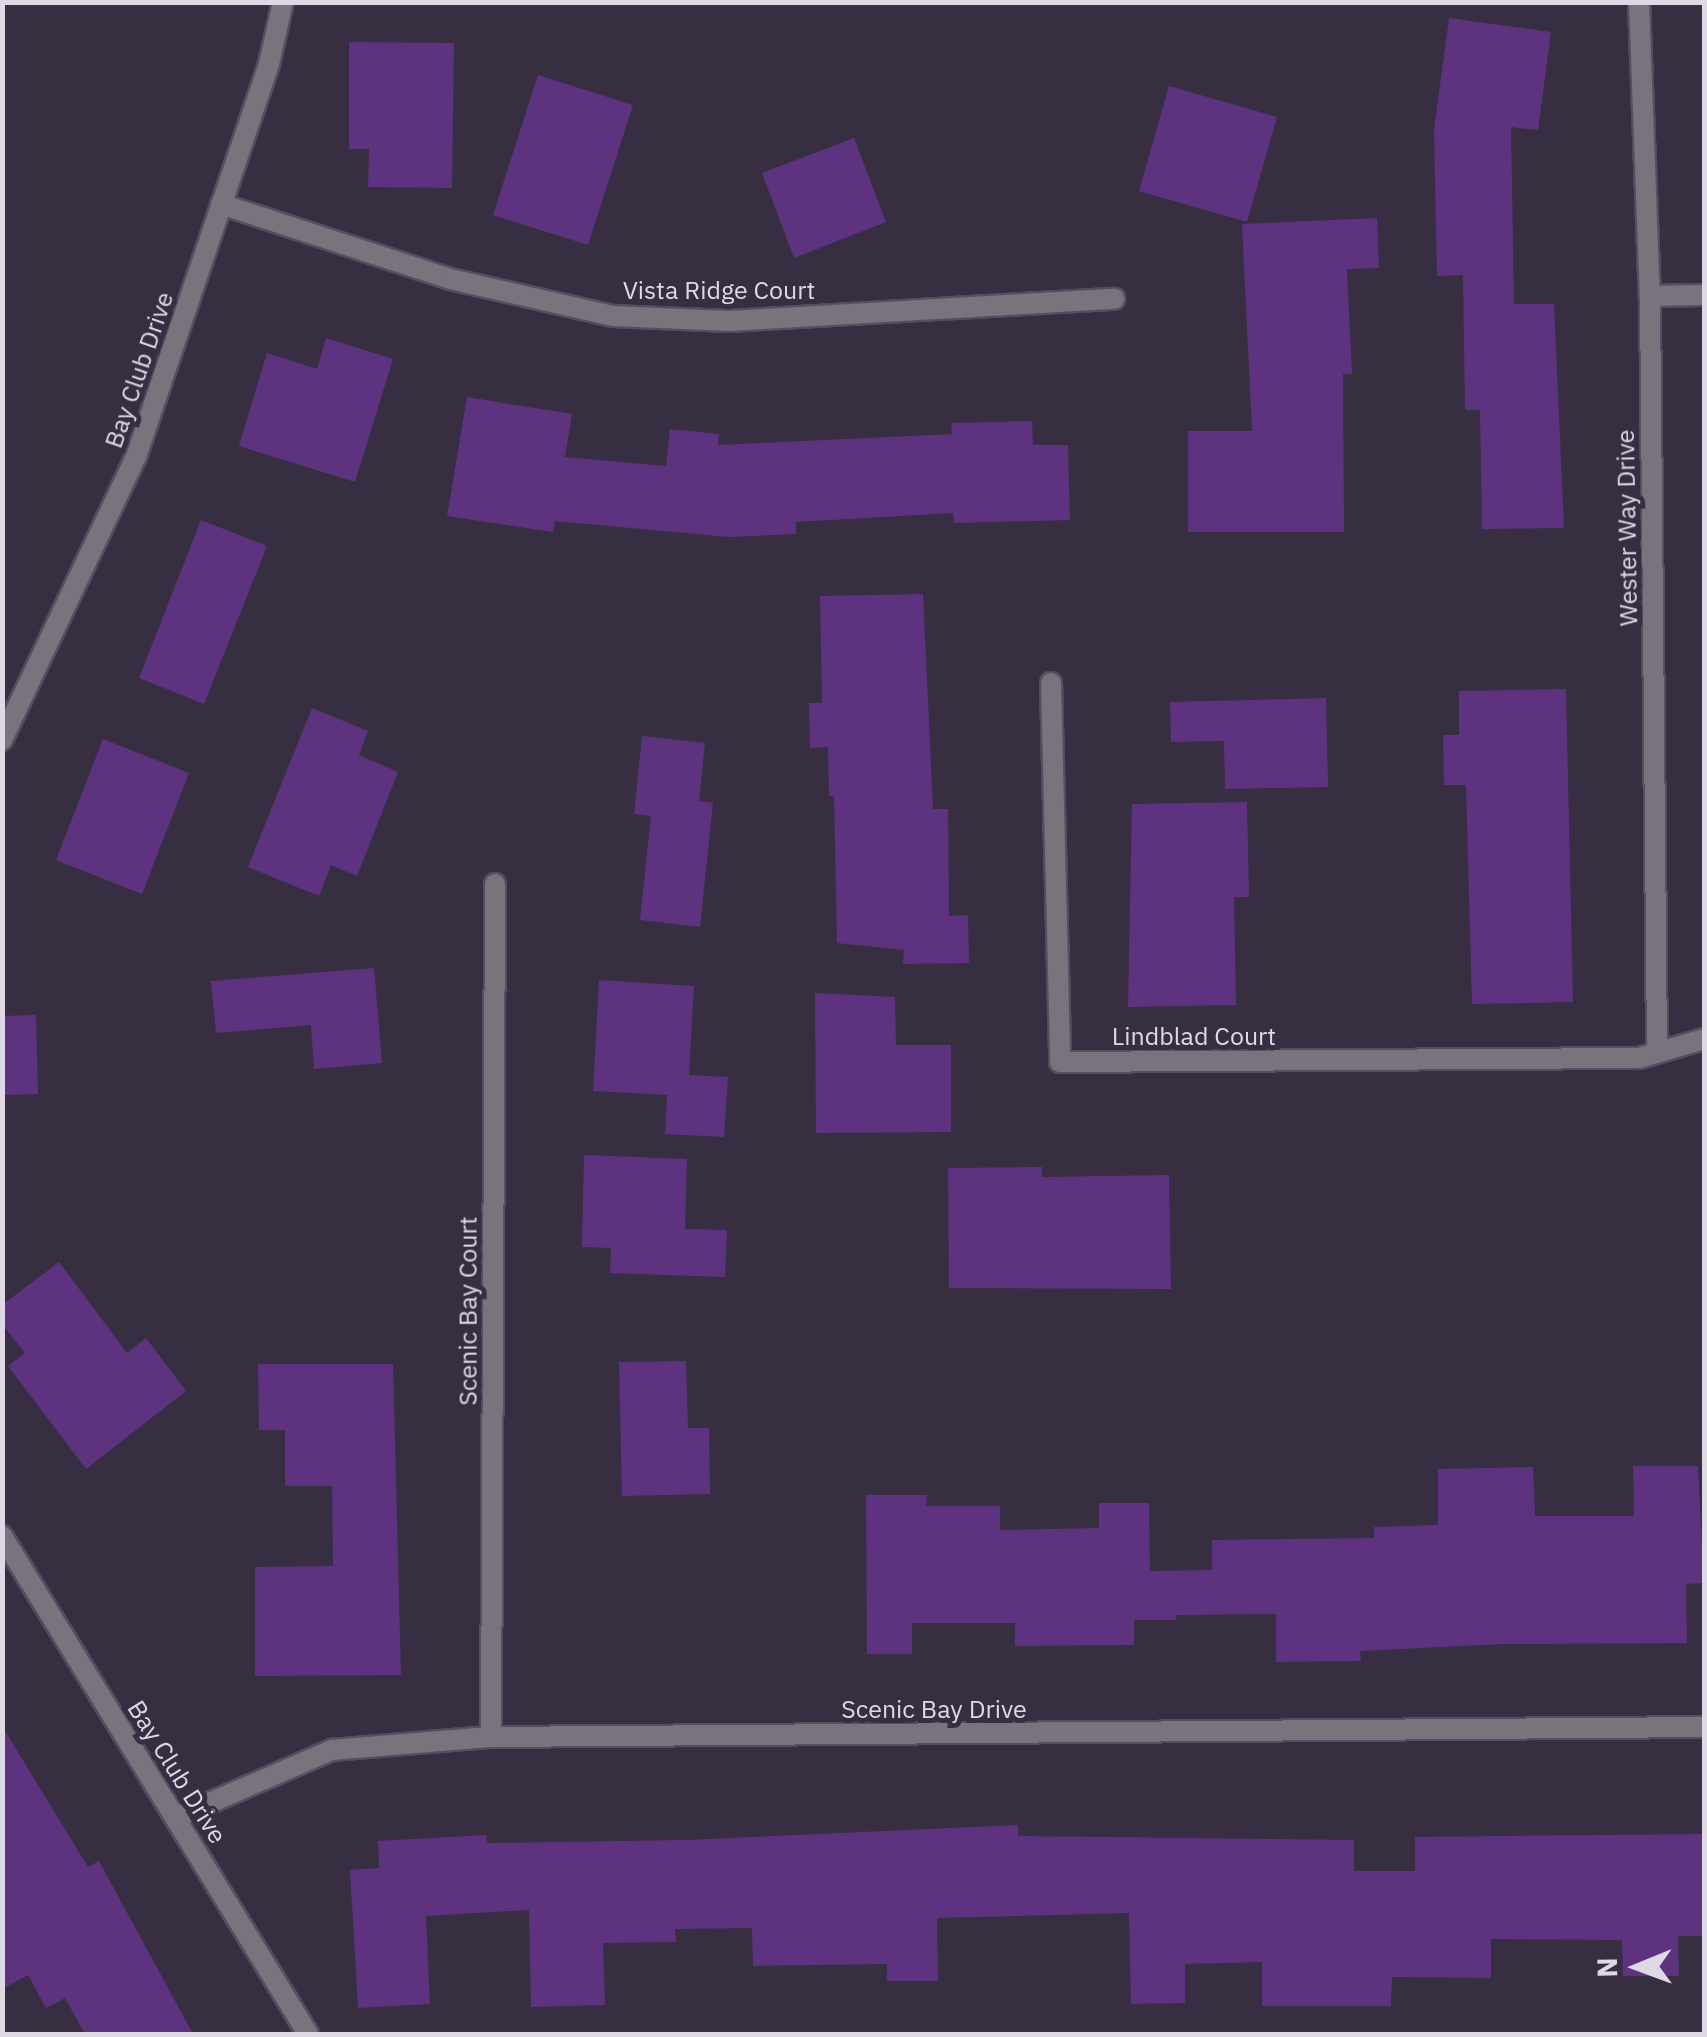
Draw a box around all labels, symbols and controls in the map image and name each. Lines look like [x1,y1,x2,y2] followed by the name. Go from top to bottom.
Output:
[623,275,815,305] street label: Vista Ridge Court
[98,288,180,452] street label: Bay Club Drive
[1610,429,1644,627] street label: Wester Way Drive
[1112,1021,1276,1051] street label: Lindblad Court
[453,1216,483,1406] street label: Scenic Bay Court
[841,1694,1027,1724] street label: Scenic Bay Drive
[121,1695,233,1849] street label: Bay Club Drive
[1587,1917,1687,2017] north arrow
[1588,1957,1625,1978] text: N

